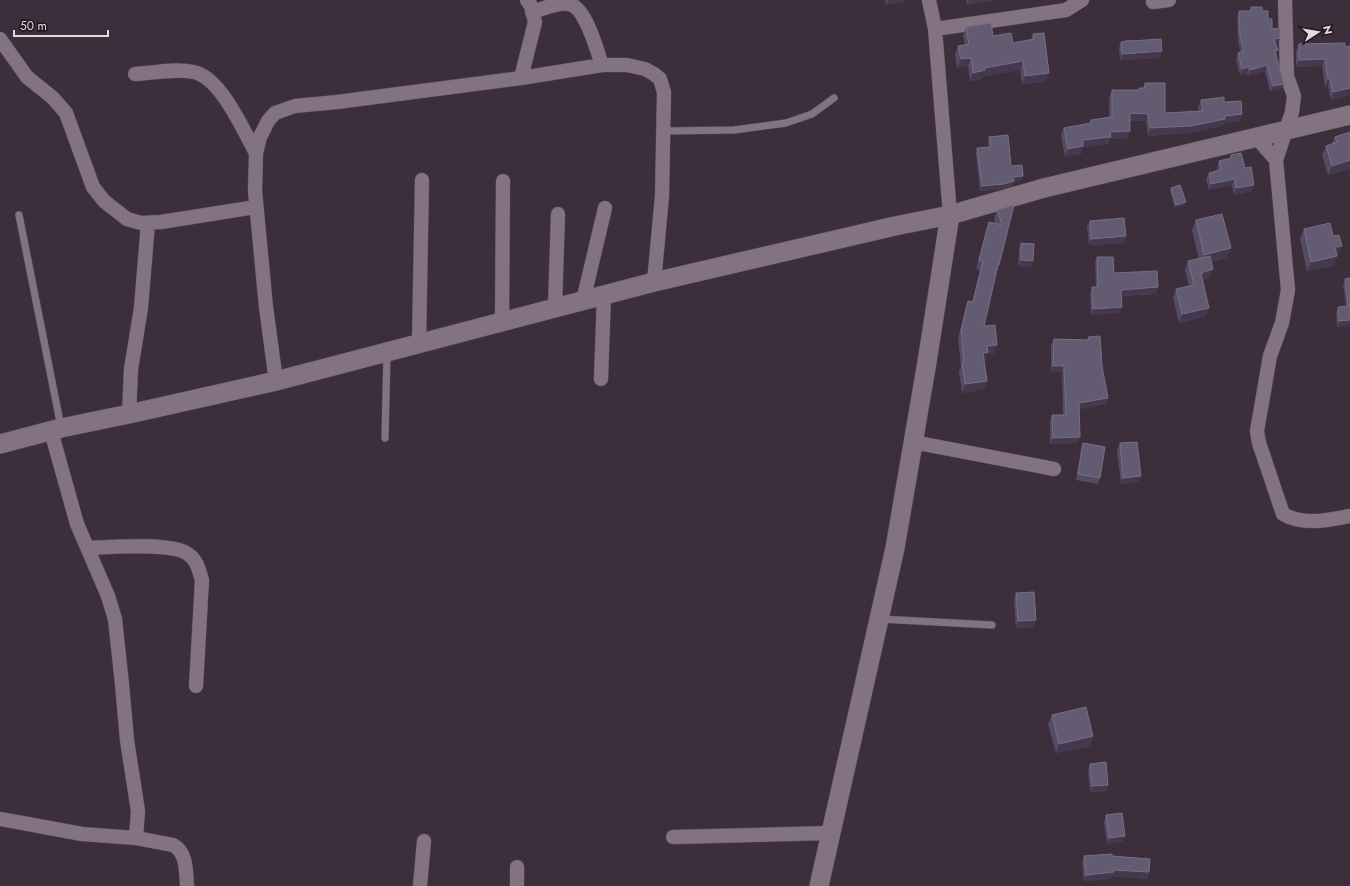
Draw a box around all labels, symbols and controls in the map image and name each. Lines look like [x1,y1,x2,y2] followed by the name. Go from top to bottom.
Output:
[14,12,108,38] scale bar
[1298,12,1338,52] north arrow
[20,17,47,35] text: 50 m
[1319,24,1337,36] text: N

